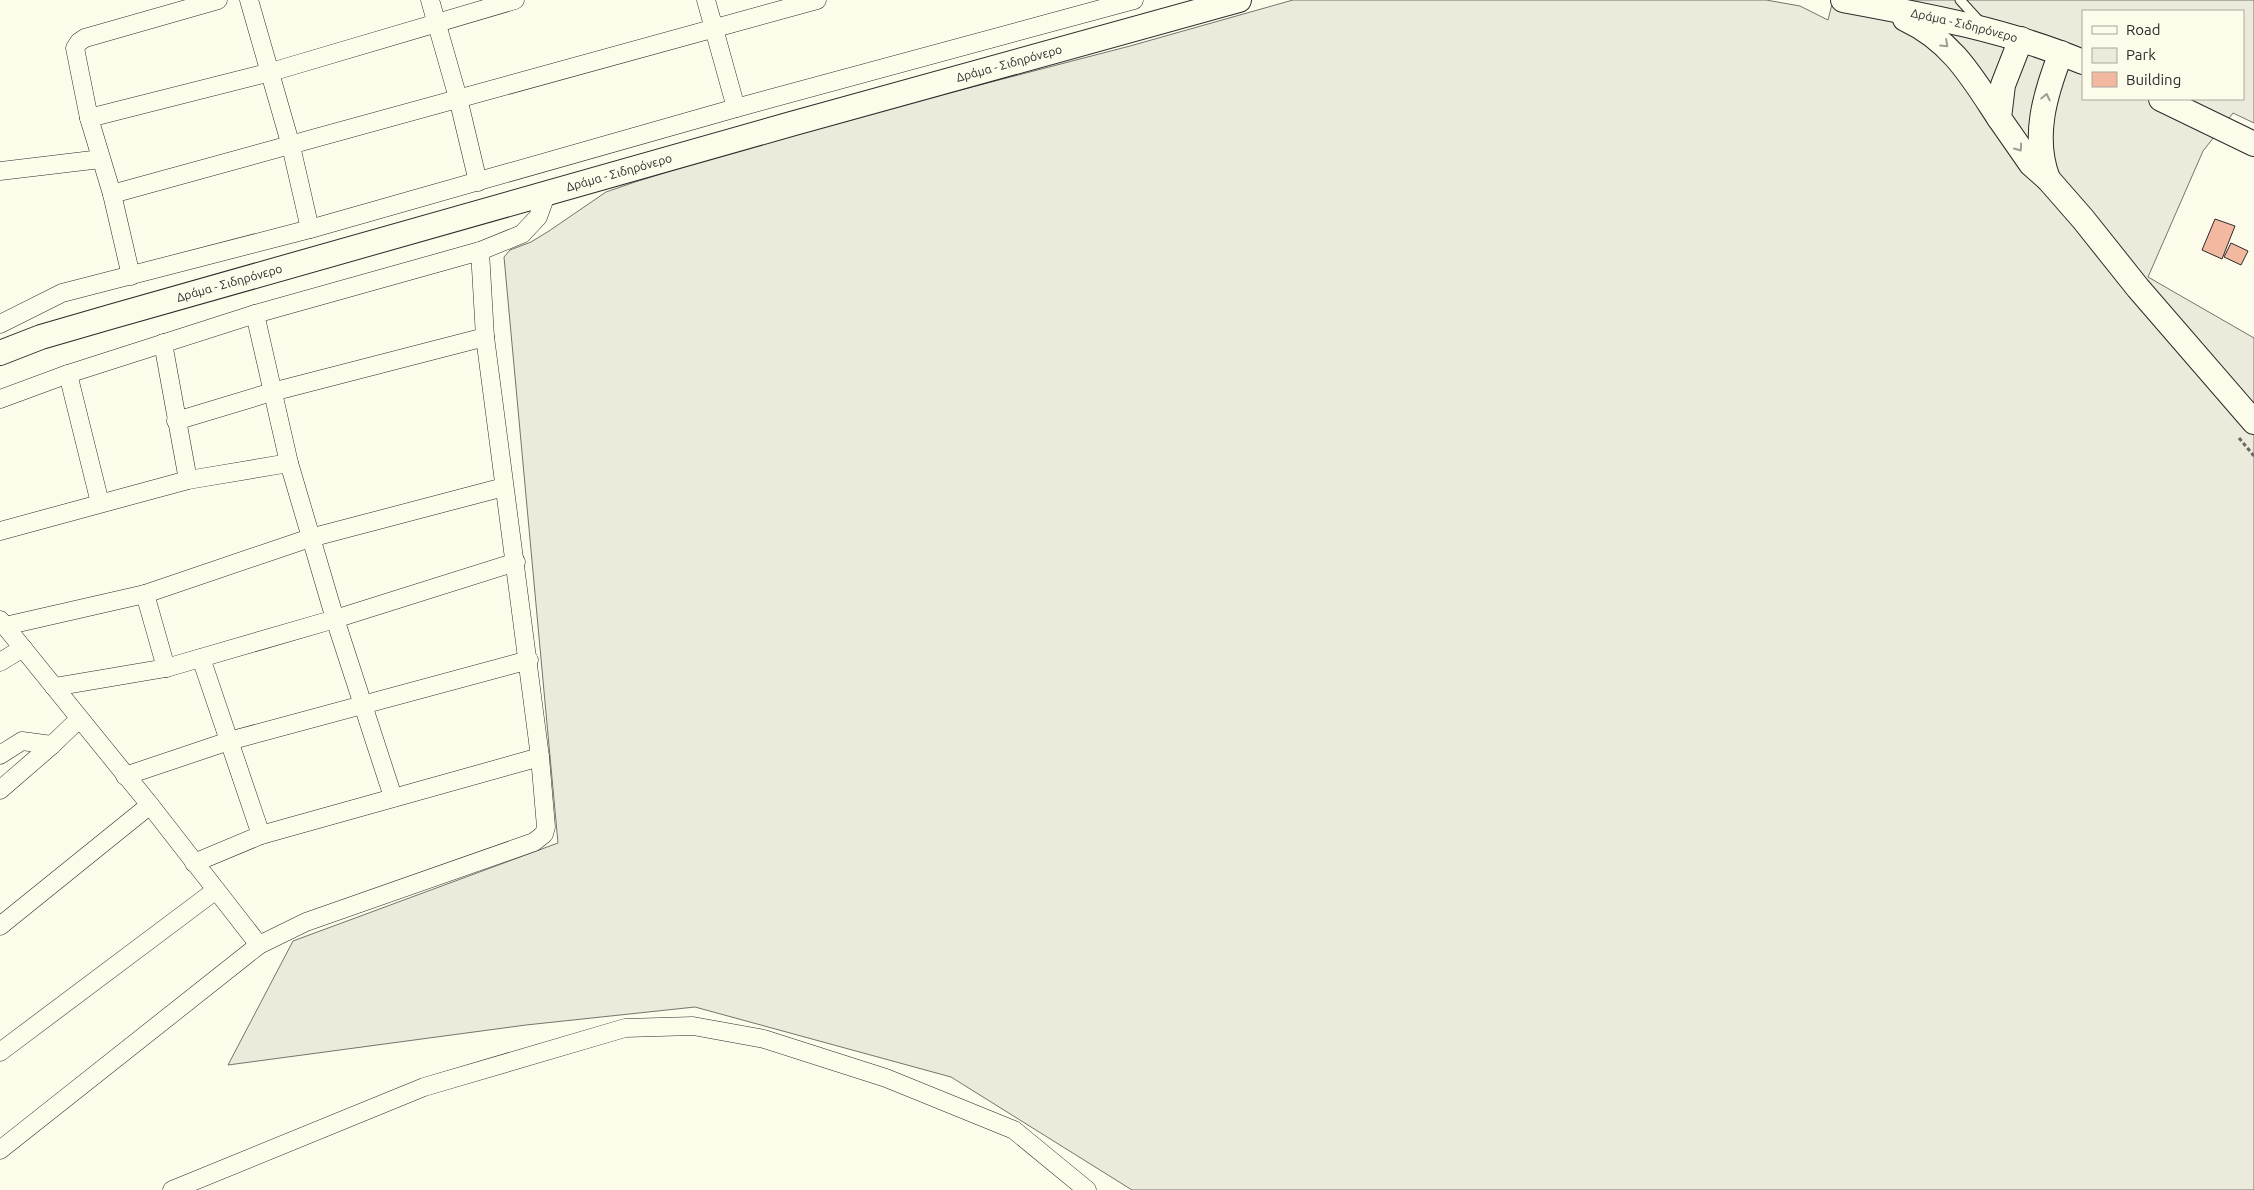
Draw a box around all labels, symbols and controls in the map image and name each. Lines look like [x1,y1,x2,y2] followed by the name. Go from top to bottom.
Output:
[1910,6,2019,44] street label: Δράμα - Σιδηρόνερο
[2082,10,2244,100] legend
[2126,21,2161,38] text: Road
[1939,38,1948,47] one-way arrow
[955,42,1063,84] street label: Δράμα - Σιδηρόνερο
[2126,46,2156,63] text: Park
[2126,71,2181,88] text: Building
[2040,92,2051,101] one-way arrow
[2013,142,2022,152] one-way arrow
[565,151,673,193] street label: Δράμα - Σιδηρόνερο
[175,262,284,304] street label: Δράμα - Σιδηρόνερο

